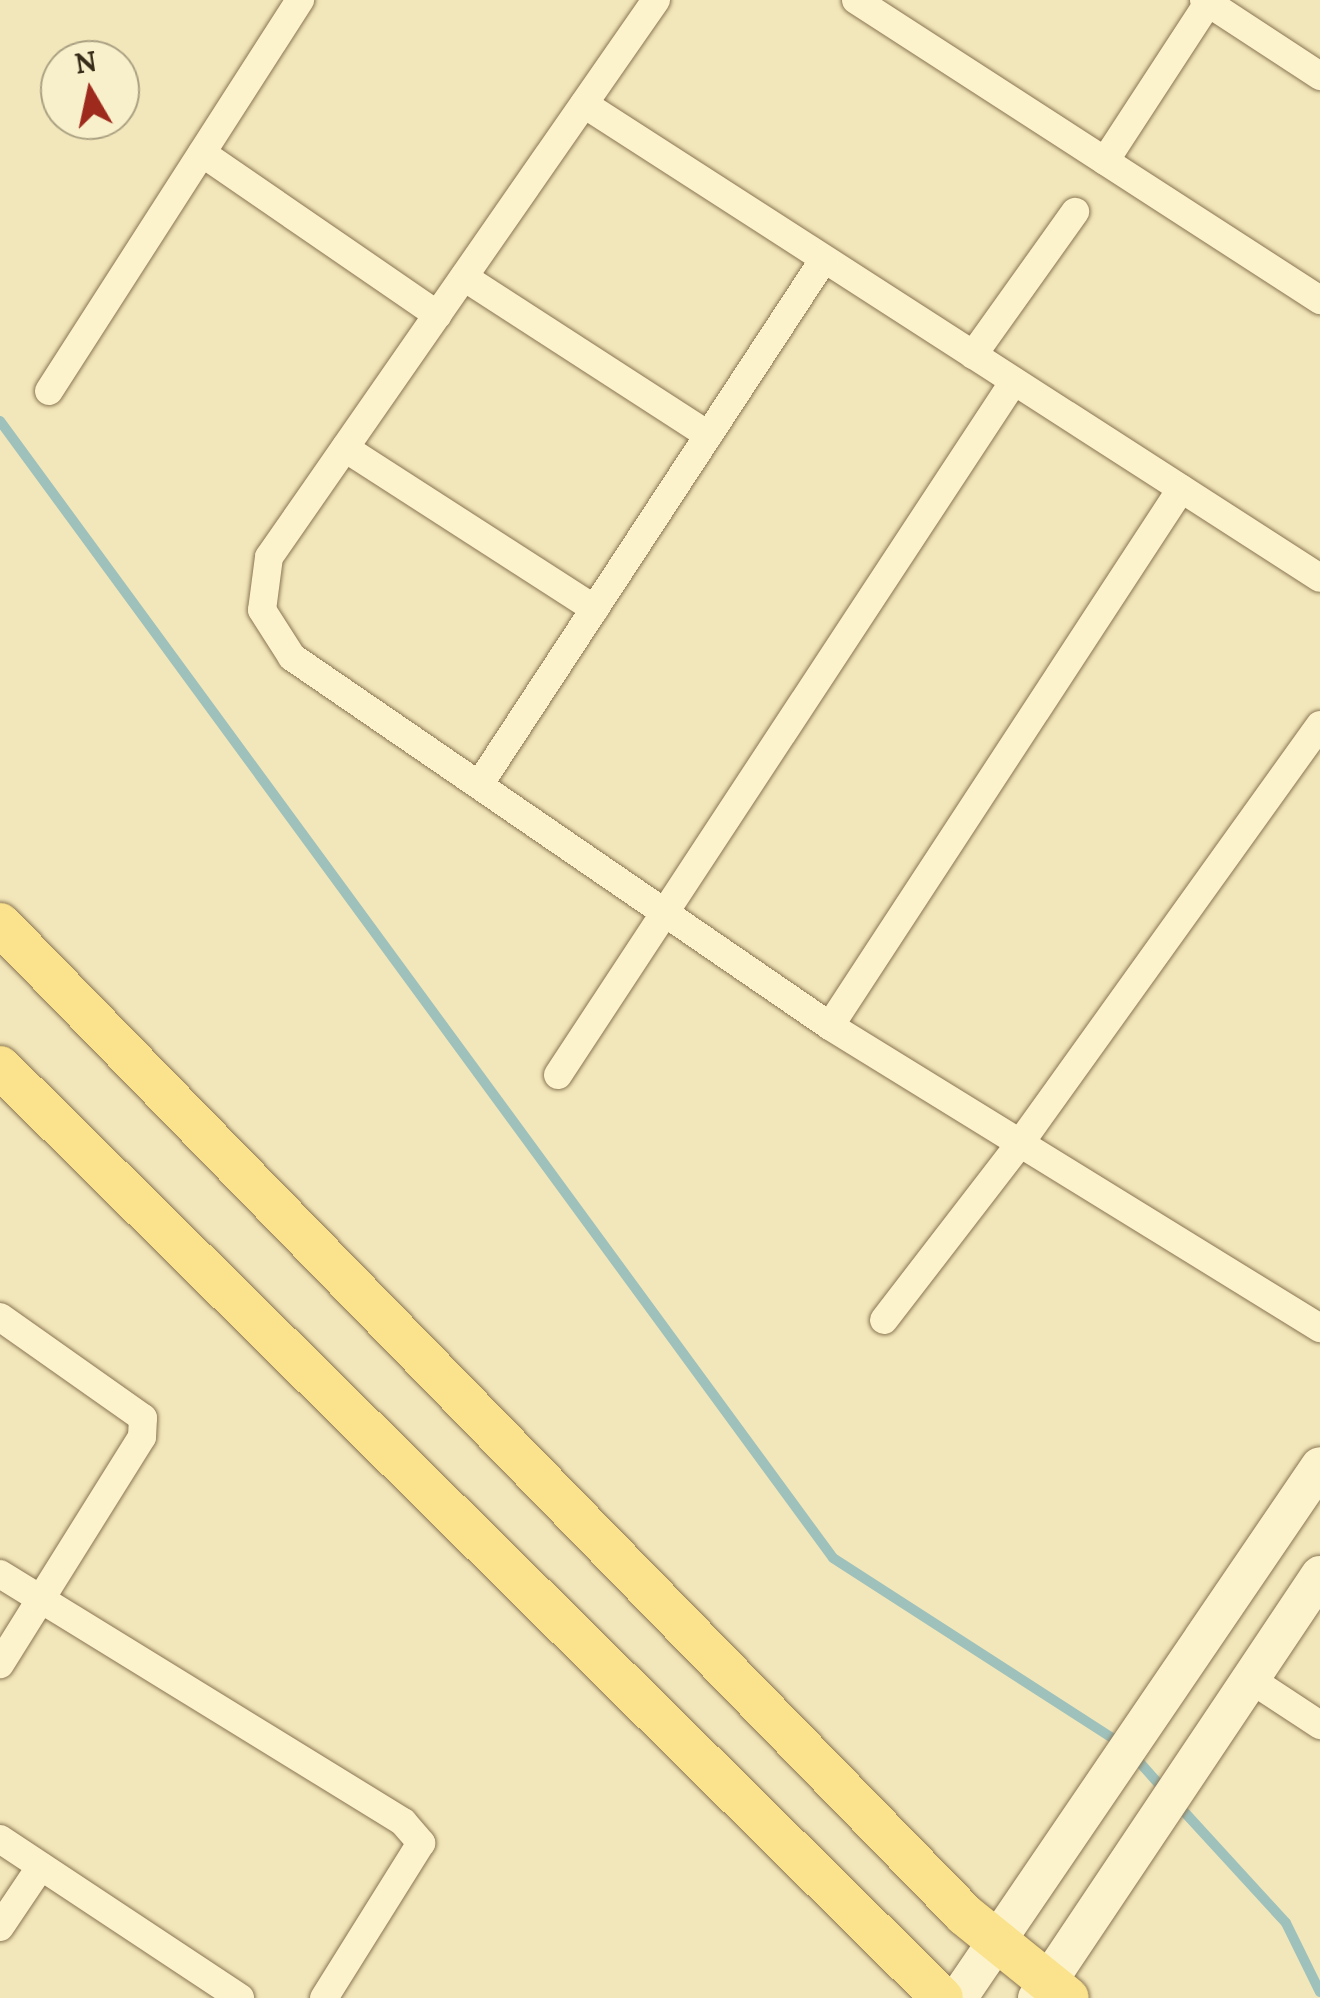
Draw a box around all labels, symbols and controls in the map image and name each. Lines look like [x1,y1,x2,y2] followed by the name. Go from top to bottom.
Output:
[40,40,140,140] north arrow
[72,43,99,82] text: N

